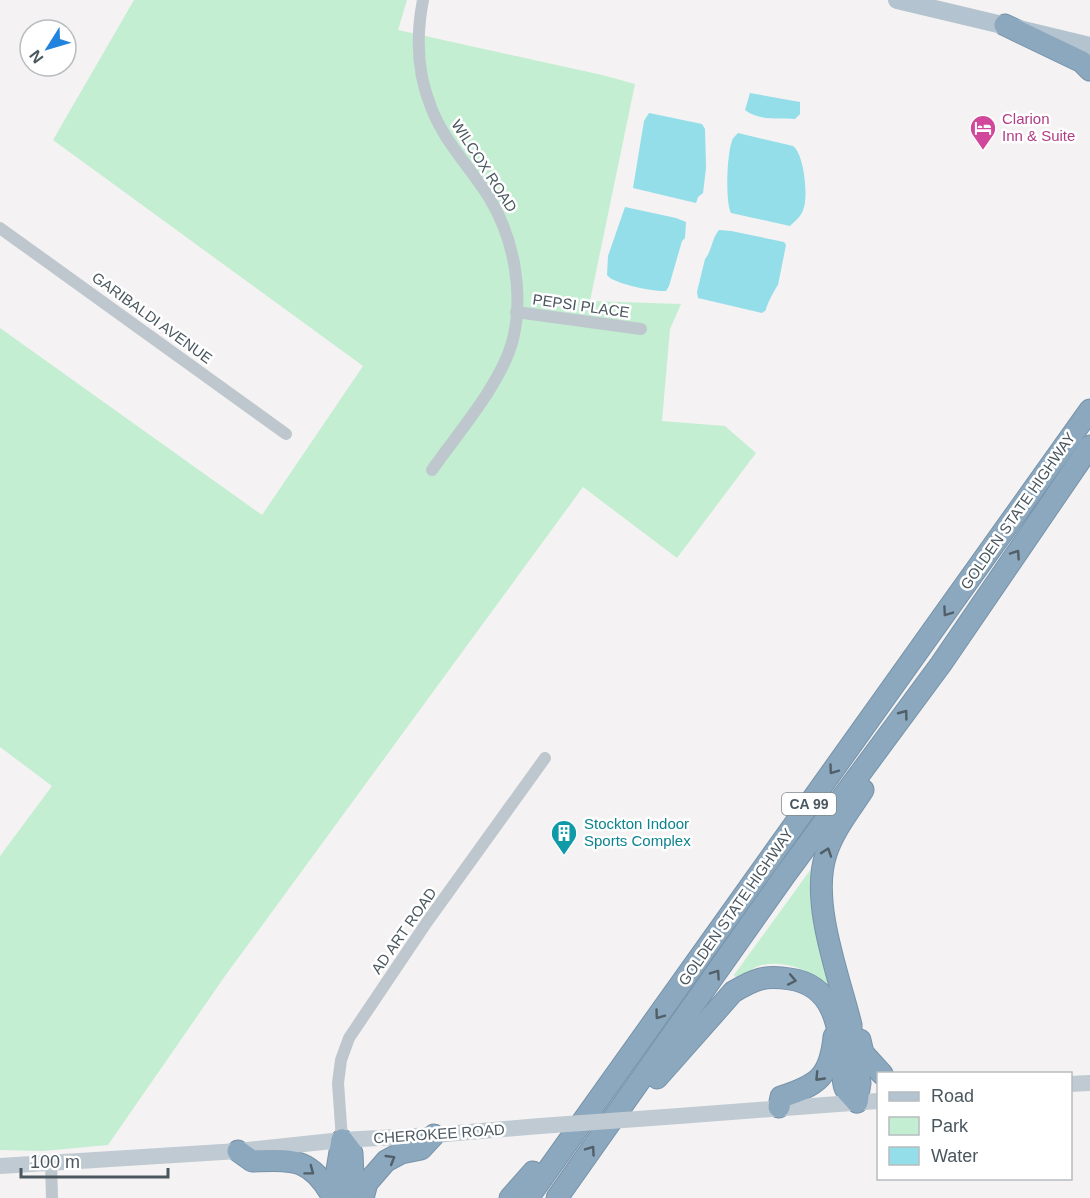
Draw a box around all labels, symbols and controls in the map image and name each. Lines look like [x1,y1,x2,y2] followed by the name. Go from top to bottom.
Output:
[18,18,78,78] north arrow
[26,47,47,66] text: N
[1002,110,1075,144] place label: Clarion Inn & Suite
[968,113,998,151] hotel icon: Clarion Inn & Suite
[448,116,521,215] street label: WILCOX ROAD
[89,268,216,367] street label: GARIBALDI AVENUE
[532,290,631,321] street label: PEPSI PLACE
[957,429,1078,593] street label: GOLDEN STATE HIGHWAY
[1009,550,1020,561] one-way arrow
[943,605,954,616] one-way arrow
[897,709,908,720] one-way arrow
[829,764,840,775] one-way arrow
[782,793,836,815] road number: CA 99
[584,815,691,849] place label: Stockton Indoor Sports Complex
[549,818,579,856] building icon: Stockton Indoor Sports Complex
[675,825,796,989] street label: GOLDEN STATE HIGHWAY
[820,848,833,858] one-way arrow
[368,884,440,977] street label: AD ART ROAD
[708,969,719,980] one-way arrow
[787,973,796,985] one-way arrow
[656,1008,667,1019] one-way arrow
[815,1071,826,1081] one-way arrow
[877,1072,1072,1180] legend
[931,1086,974,1106] text: Road
[931,1116,969,1136] text: Park
[373,1120,505,1147] street label: CHEROKEE ROAD
[21,1141,168,1179] scale bar
[584,1146,595,1157] one-way arrow
[931,1146,978,1166] text: Water
[30,1152,80,1172] text: 100 m
[385,1154,395,1166] one-way arrow
[303,1164,314,1175] one-way arrow

